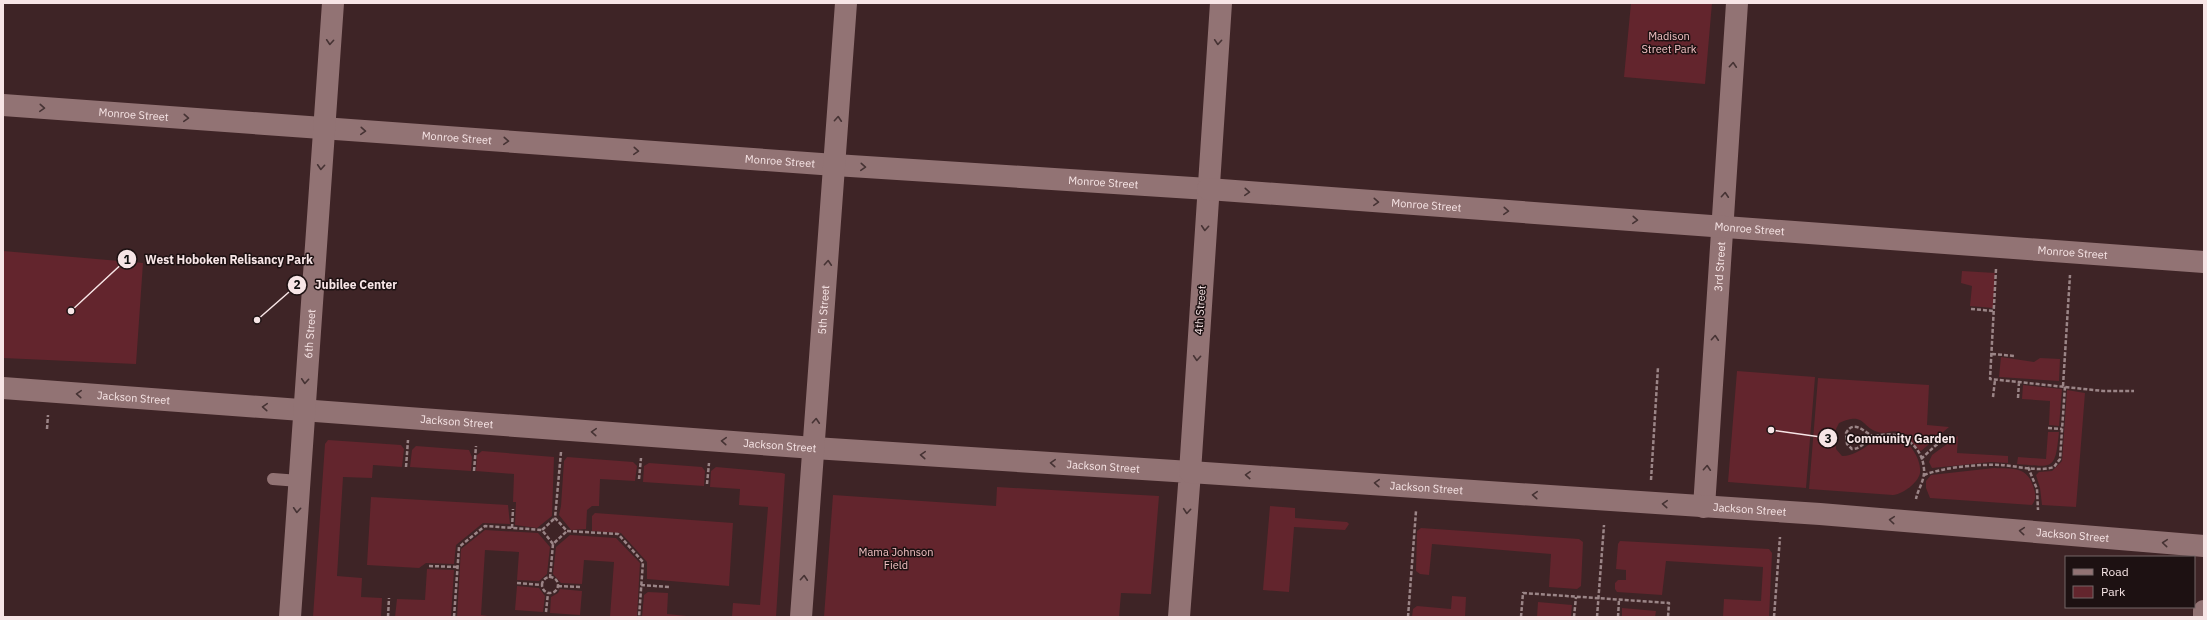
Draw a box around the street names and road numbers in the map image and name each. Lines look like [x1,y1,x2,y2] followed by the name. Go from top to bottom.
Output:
[98,105,169,124] street label: Monroe Street
[421,128,493,147] street label: Monroe Street
[744,152,816,171] street label: Monroe Street
[1068,173,1139,192] street label: Monroe Street
[1391,195,1462,215] street label: Monroe Street
[1714,219,1785,238] street label: Monroe Street
[1711,241,1728,292] street label: 3rd Street
[2037,243,2108,262] street label: Monroe Street
[815,284,832,335] street label: 5th Street
[1191,285,1209,335] street label: 4th Street
[301,308,319,359] street label: 6th Street
[97,388,171,407] street label: Jackson Street
[420,412,494,431] street label: Jackson Street
[743,436,817,455] street label: Jackson Street
[1066,457,1140,476] street label: Jackson Street
[1389,478,1464,497] street label: Jackson Street
[1713,500,1787,519] street label: Jackson Street
[2036,525,2110,545] street label: Jackson Street

